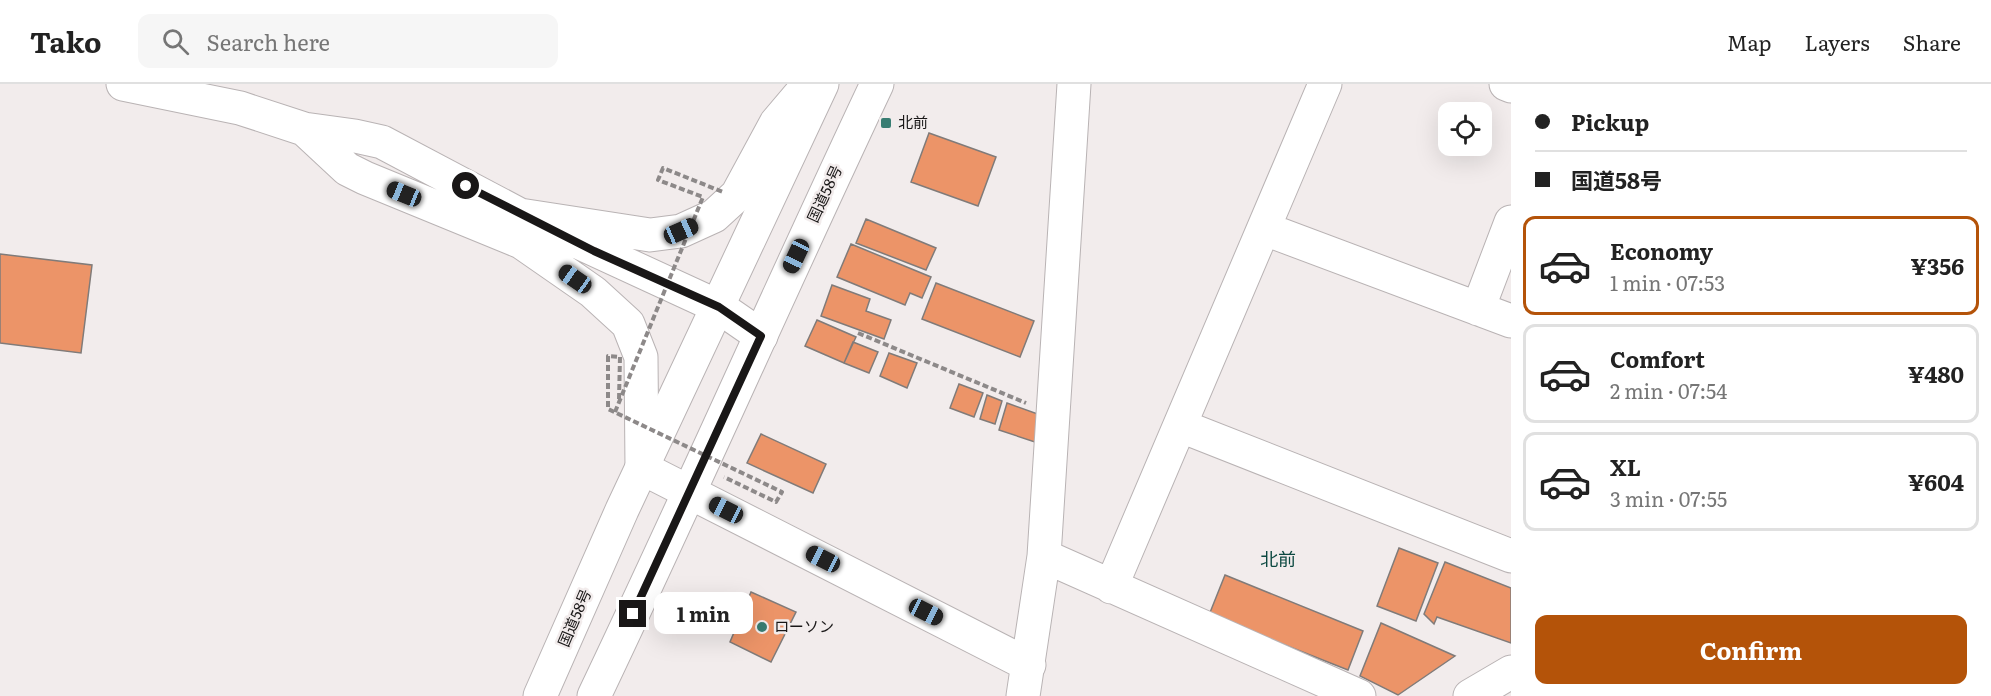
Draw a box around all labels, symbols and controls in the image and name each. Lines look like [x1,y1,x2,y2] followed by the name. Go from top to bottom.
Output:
[138,14,558,68] search box
[30,20,102,62] text: Tako
[159,25,192,58] icon: search
[207,25,330,58] text: Search here
[1727,26,1772,57] text: Map
[1805,26,1870,57] text: Layers
[1903,26,1961,57] text: Share
[1438,102,1492,156] map controls
[1438,102,1492,156] button: locate
[1571,105,1649,138] text: Pickup
[898,110,928,133] place label: 北前
[879,116,893,130] marker: 北前
[800,161,847,226] street label: 国道58号
[1571,163,1662,196] text: 国道58号
[452,172,479,199] route start
[384,179,424,209] car
[661,215,701,247] car
[1610,234,1713,267] text: Economy
[780,236,812,276] car
[1538,239,1592,293] icon: car
[1911,249,1964,282] text: ¥356
[555,261,595,297] car
[1610,267,1725,297] text: 1 min · 07:53
[1610,342,1705,375] text: Comfort
[1538,347,1592,401] icon: car
[1908,357,1964,390] text: ¥480
[1610,375,1727,405] text: 2 min · 07:54
[1610,450,1641,483] text: XL
[1538,455,1592,509] icon: car
[1908,465,1964,498] text: ¥604
[1610,483,1727,513] text: 3 min · 07:55
[706,494,746,526] car
[803,543,843,575] car
[1260,545,1296,572] district label: 北前
[551,585,596,650] street label: 国道58号
[654,593,753,635] callout: 1 min
[906,596,946,628] car
[677,598,730,628] text: 1 min
[619,600,646,627] route end
[774,614,834,637] place label: ローソン
[1535,615,1967,684] button: Confirm
[755,620,769,634] marker: ローソン

